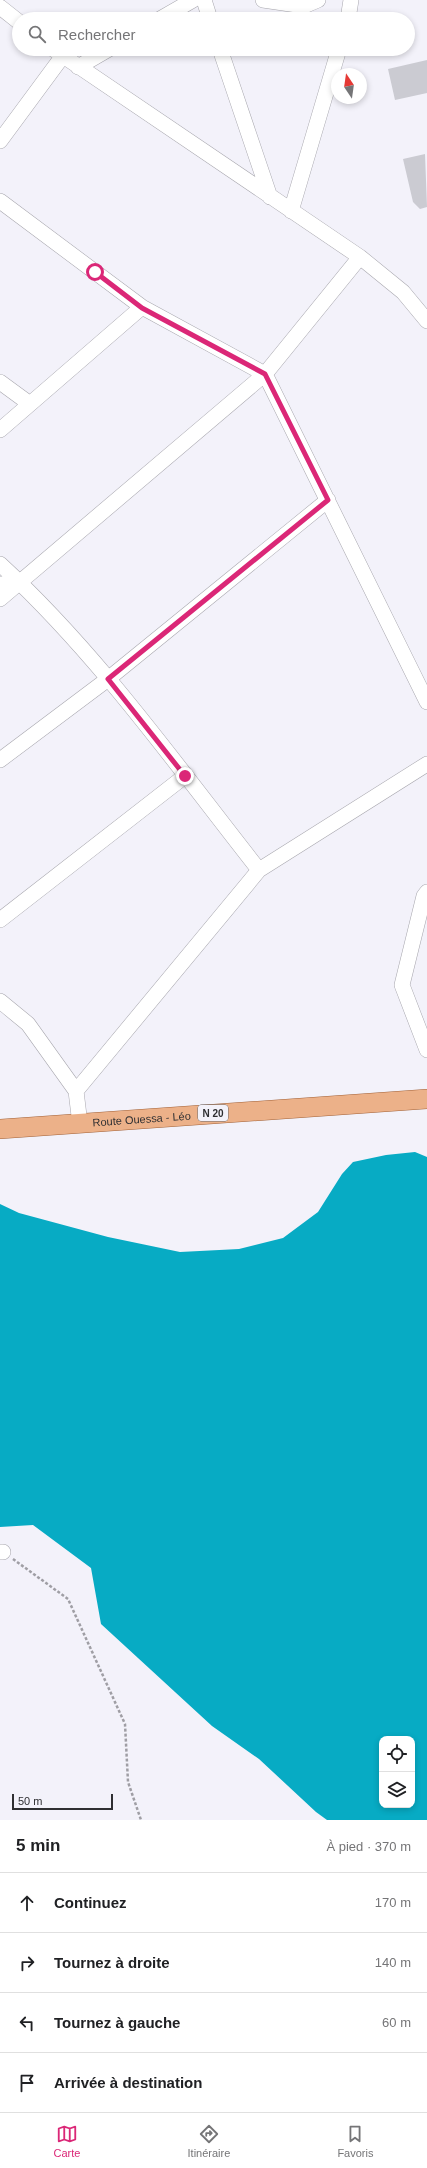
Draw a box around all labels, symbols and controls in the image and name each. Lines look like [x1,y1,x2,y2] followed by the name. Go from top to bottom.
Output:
[12,12,415,56] search box
[26,23,48,45] icon: search
[58,26,136,43] text: Rechercher
[331,68,367,104] north arrow
[86,263,104,281] route start
[176,767,194,785] route end
[198,1105,228,1121] road number: N 20
[92,1110,191,1128] street label: Route Ouessa - Léo
[379,1736,415,1808] map controls
[379,1736,415,1772] button: locate
[379,1772,415,1808] button: layers
[12,1792,113,1811] scale bar
[18,1795,42,1807] text: 50 m
[16,1836,60,1855] text: 5 min
[326,1839,411,1854] text: À pied · 370 m
[16,1892,38,1914] icon: ahead
[54,1894,127,1911] text: Continuez
[375,1895,411,1910] text: 170 m
[16,1952,38,1974] icon: right
[54,1954,170,1971] text: Tournez à droite
[375,1955,411,1970] text: 140 m
[16,2012,38,2034] icon: left
[54,2014,180,2031] text: Tournez à gauche
[382,2015,411,2030] text: 60 m
[16,2072,38,2094] icon: arrive
[54,2074,202,2091] text: Arrivée à destination
[54,2123,80,2159] tab: Carte
[188,2123,230,2159] tab: Itinéraire
[337,2123,373,2159] tab: Favoris

